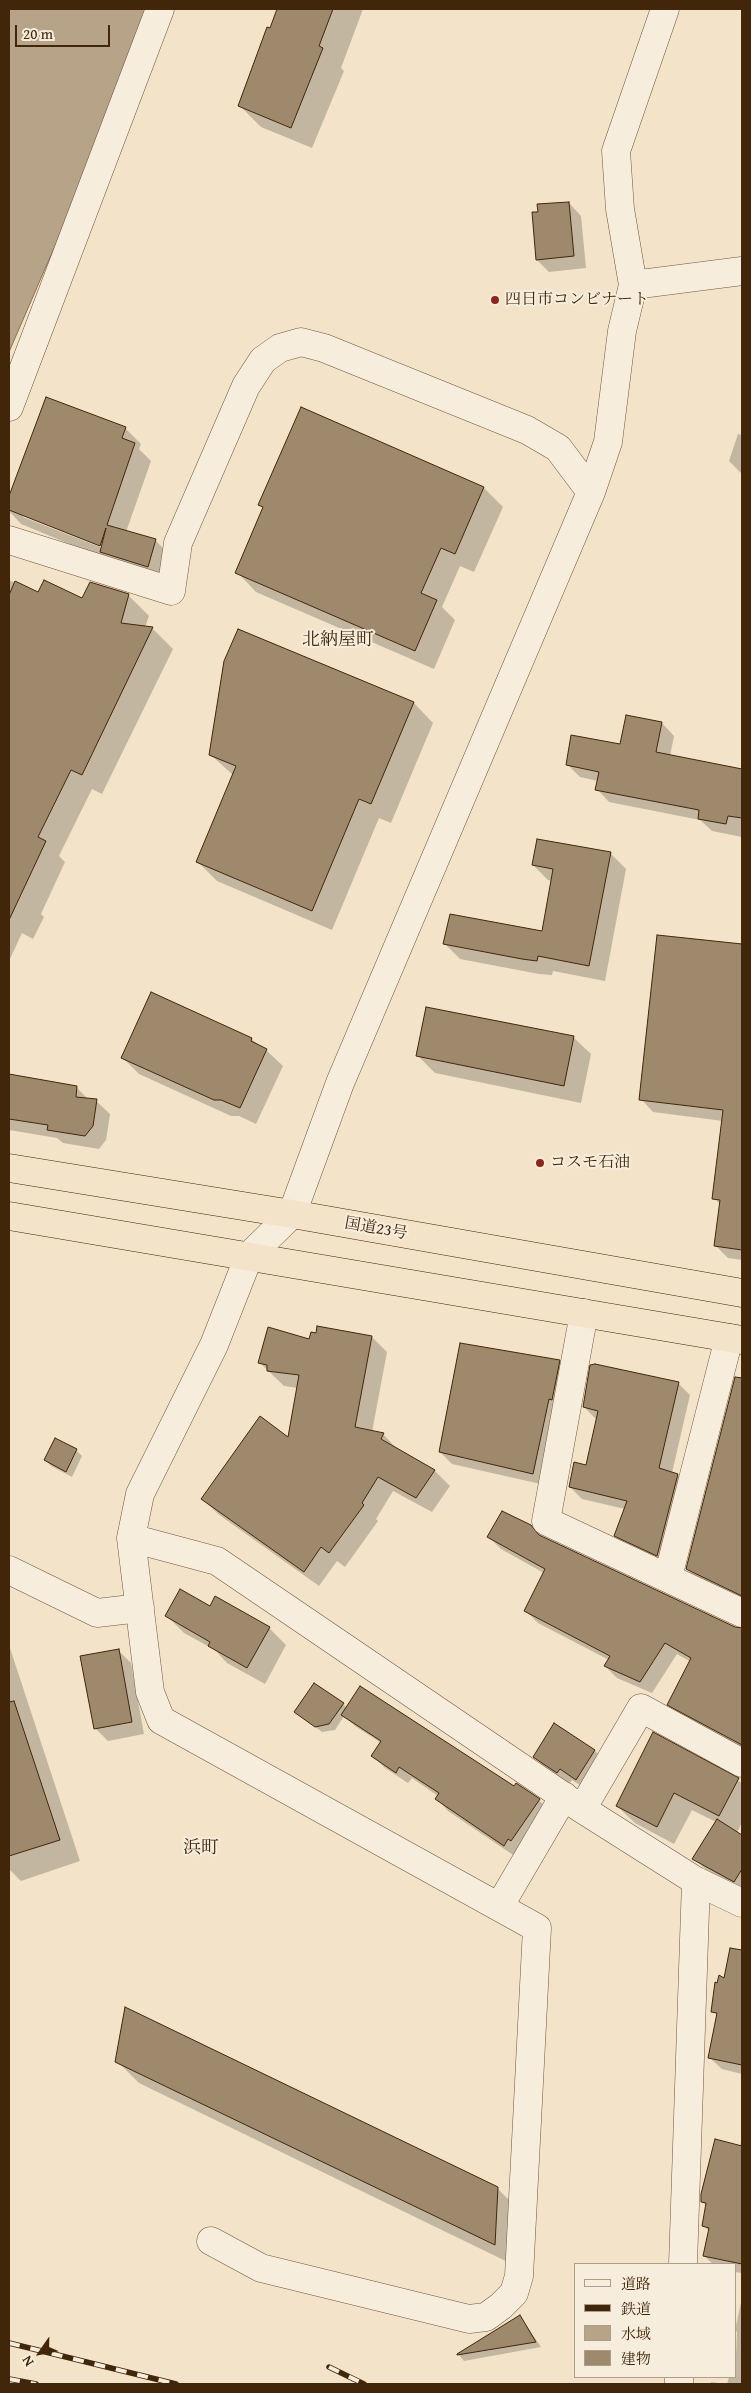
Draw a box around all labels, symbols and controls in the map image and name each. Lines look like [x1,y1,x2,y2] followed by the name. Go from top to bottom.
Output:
[18,15,112,47] scale bar
[23,23,53,44] text: 20 m
[505,290,649,310] place label: 四日市コンビナート
[489,294,501,306] marker: 四日市コンビナート
[302,629,374,651] district label: 北納屋町
[550,1153,630,1173] place label: コスモ石油
[534,1157,546,1169] marker: コスモ石油
[343,1214,409,1244] street label: 国道23号
[183,1837,219,1859] district label: 浜町
[574,2263,736,2378] legend
[621,2273,651,2294] text: 道路
[621,2298,651,2319] text: 鉄道
[621,2323,651,2344] text: 水域
[15,2328,65,2378] north arrow
[621,2348,651,2369] text: 建物
[16,2352,38,2371] text: N

